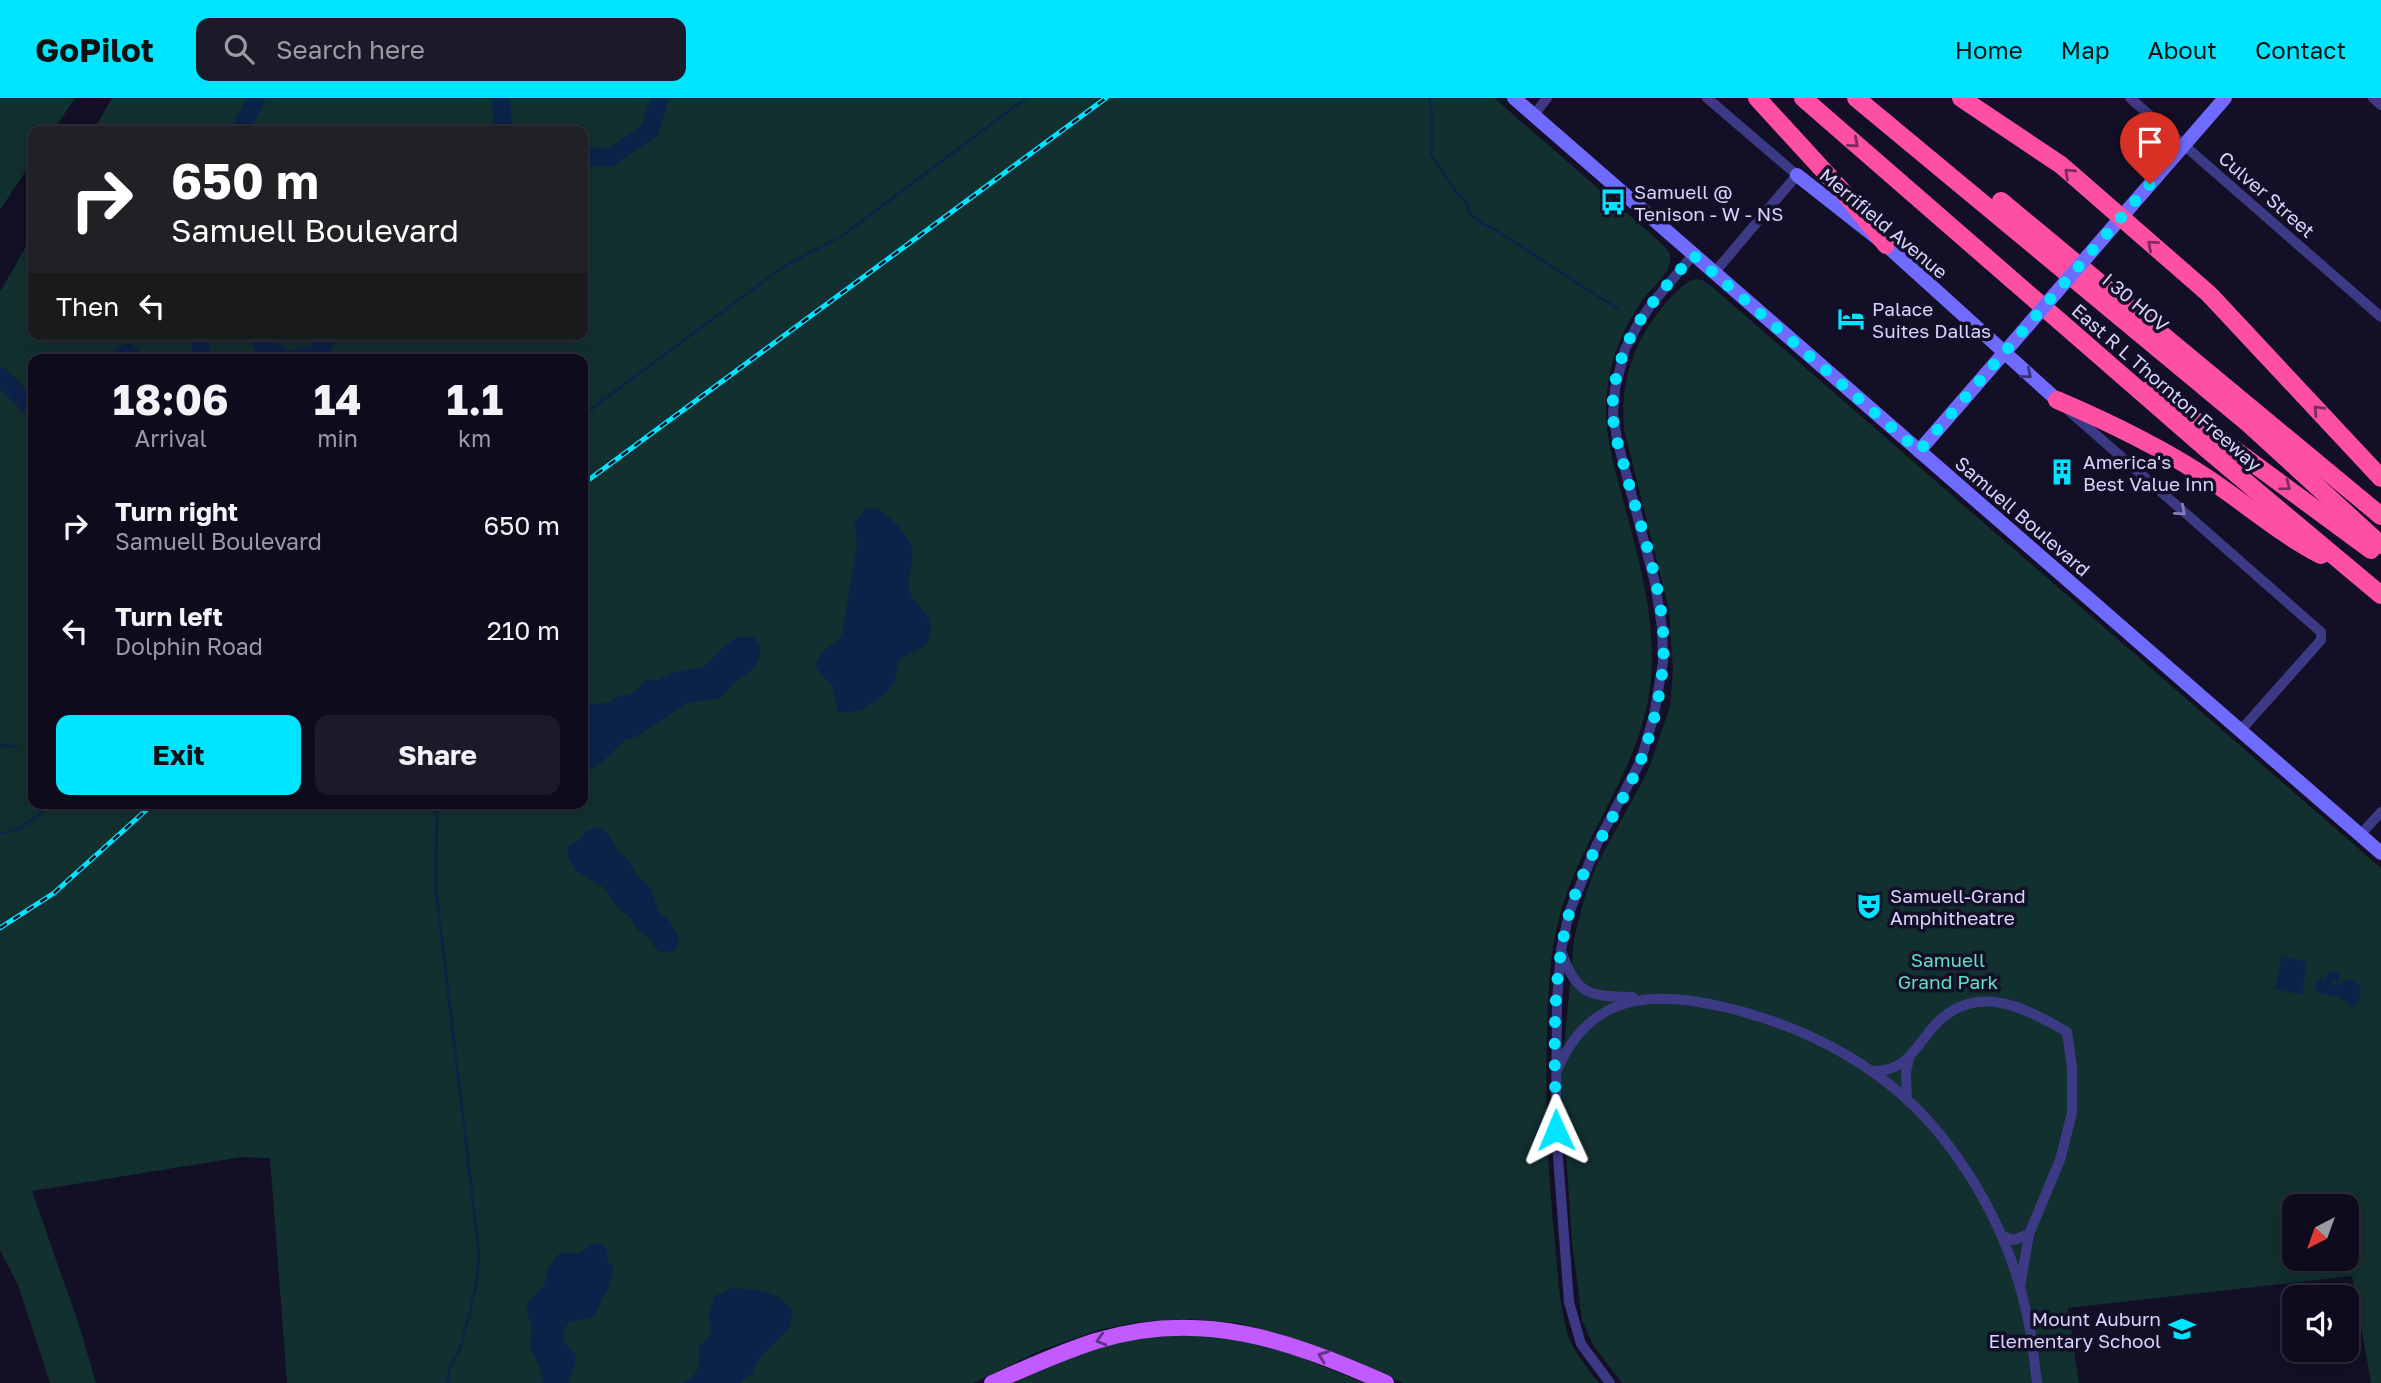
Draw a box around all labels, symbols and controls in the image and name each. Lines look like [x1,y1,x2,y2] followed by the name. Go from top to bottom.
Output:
[196,18,686,81] search box
[35,30,154,69] text: GoPilot
[220,30,258,68] icon: search
[276,34,425,65] text: Search here
[1955,35,2023,64] text: Home
[2061,35,2110,64] text: Map
[2148,35,2217,64] text: About
[2255,35,2346,64] text: Contact
[2120,112,2180,184] pin
[2131,123,2169,161] icon: arrive
[1846,135,1859,147] one-way arrow
[2214,146,2320,242] street label: Culver Street
[171,151,319,210] text: 650 m
[56,154,147,245] icon: right
[1815,163,1953,283] street label: Merrifield Avenue
[2064,168,2077,181] one-way arrow
[1634,180,1783,225] place label: Samuell @ Tenison - W - NS
[1598,187,1628,217] bus stop icon: Samuell @ Tenison - W - NS
[171,211,459,249] text: Samuell Boulevard
[2148,241,2161,253] one-way arrow
[2098,268,2174,336] street label: I 30 HOV
[133,287,171,325] icon: left
[56,291,119,322] text: Then
[1872,297,1991,342] place label: Palace Suites Dallas
[2068,298,2267,476] street label: East R L Thornton Freeway
[1836,304,1866,334] hotel icon: Palace Suites Dallas
[2019,366,2032,378] one-way arrow
[113,374,229,424] text: 18:06
[314,374,362,424] text: 14
[446,374,503,424] text: 1.1
[2314,405,2326,418] one-way arrow
[135,424,207,452] text: Arrival
[317,424,358,452] text: min
[458,424,491,452] text: km
[2083,450,2214,495] place label: America's Best Value Inn
[1951,451,2095,581] street label: Samuell Boulevard
[2047,457,2077,487] building icon: America's Best Value Inn
[2278,478,2291,491] one-way arrow
[115,496,238,527] text: Turn right
[2173,502,2186,515] one-way arrow
[56,507,94,545] icon: right
[484,510,560,541] text: 650 m
[115,527,322,555] text: Samuell Boulevard
[115,601,223,632] text: Turn left
[56,612,94,650] icon: left
[487,615,560,646] text: 210 m
[115,632,263,660] text: Dolphin Road
[56,715,301,795] button: Exit
[315,715,560,795] button: Share
[1890,884,2026,929] place label: Samuell-Grand Amphitheatre
[1854,891,1884,921] theatre icon: Samuell-Grand Amphitheatre
[1898,948,1999,993] park label: Samuell Grand Park
[1519,1093,1593,1167] position arrow
[2282,1194,2359,1270] north arrow
[2282,1194,2359,1362] map controls
[2282,1285,2359,1362] button: sound
[1988,1307,2161,1352] place label: Mount Auburn Elementary School
[2167,1314,2197,1344] school or university icon: Mount Auburn Elementary School
[1095,1332,1107,1346] one-way arrow
[1318,1351,1330,1365] one-way arrow

